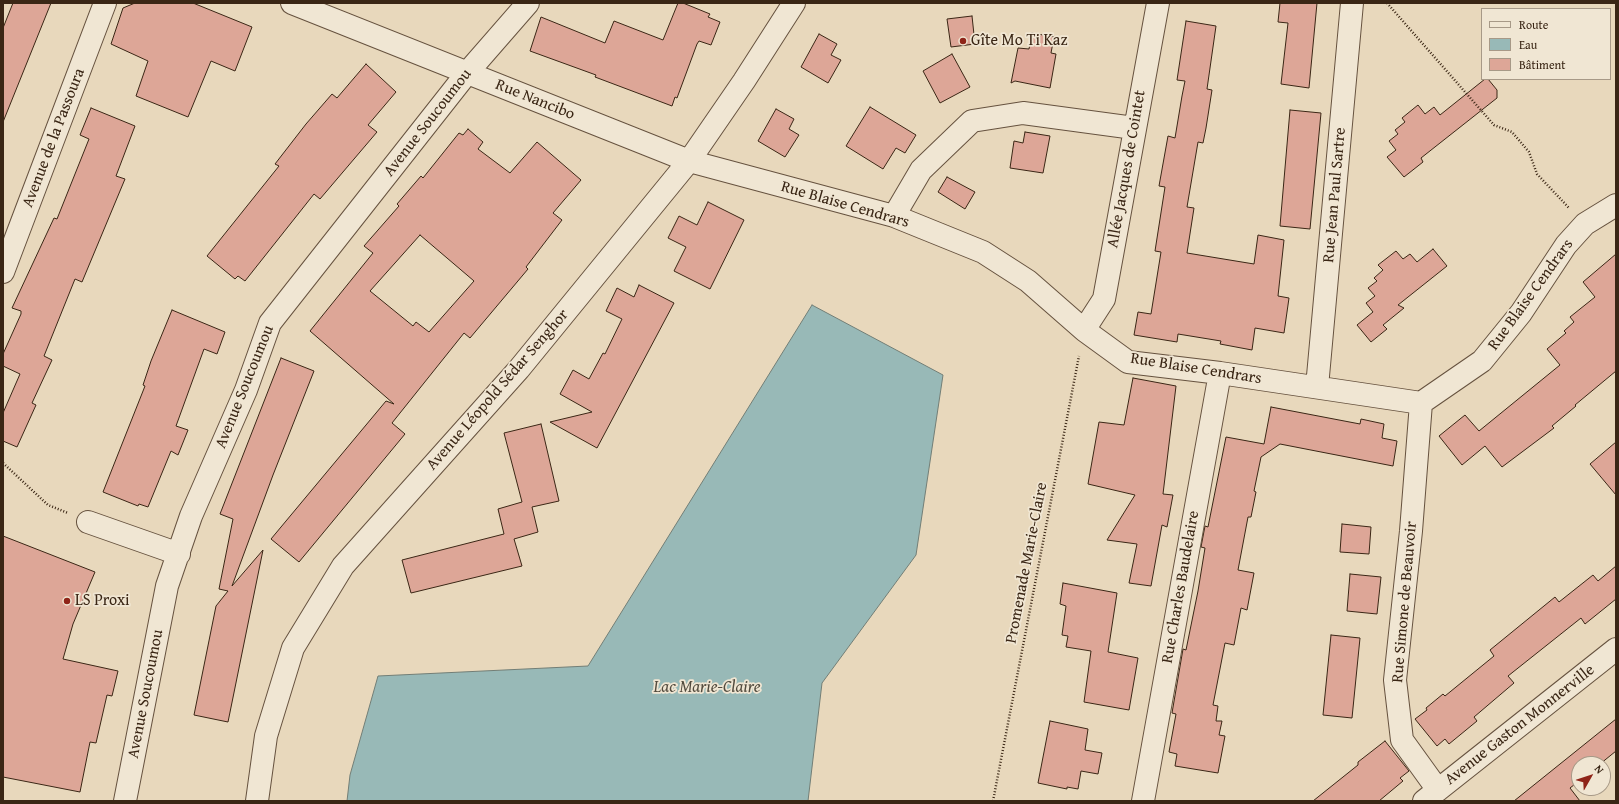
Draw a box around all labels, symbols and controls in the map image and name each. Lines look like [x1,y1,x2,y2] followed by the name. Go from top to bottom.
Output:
[1481,8,1611,80] legend
[1519,16,1548,33] text: Route
[971,31,1067,51] place label: Gîte Mo Ti Kaz
[958,36,968,46] marker: Gîte Mo Ti Kaz
[1519,36,1537,53] text: Eau
[1519,56,1566,73] text: Bâtiment
[380,65,476,181] street label: Avenue Soucoumou
[19,66,89,210] street label: Avenue de la Passoura
[492,75,578,125] street label: Rue Nancibo
[1104,89,1150,249] street label: Allée Jacques de Cointet
[1320,127,1350,263] street label: Rue Jean Paul Sartre
[779,178,911,232] street label: Rue Blaise Cendrars
[1484,236,1578,354] street label: Rue Blaise Cendrars
[423,306,573,474] street label: Avenue Léopold Sédar Senghor
[212,323,278,451] street label: Avenue Soucoumou
[1129,349,1263,389] street label: Rue Blaise Cendrars
[1002,481,1052,645] street label: Promenade Marie-Claire
[1158,509,1204,665] street label: Rue Charles Baudelaire
[1388,521,1422,683] street label: Rue Simone de Beauvoir
[75,591,130,611] place label: LS Proxi
[62,596,72,606] marker: LS Proxi
[124,628,168,760] street label: Avenue Soucoumou
[1441,661,1599,789] street label: Avenue Gaston Monnerville
[654,678,760,698] water label: Lac Marie-Claire
[1571,756,1611,796] north arrow
[1591,761,1608,777] text: N

